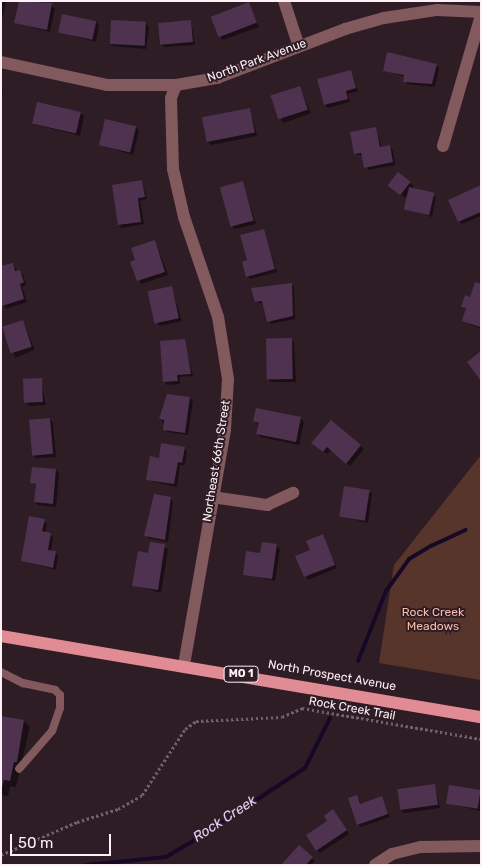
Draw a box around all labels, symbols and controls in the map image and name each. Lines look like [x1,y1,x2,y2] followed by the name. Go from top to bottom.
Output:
[205,36,309,86] street label: North Park Avenue
[200,399,234,523] street label: Northeast 66th Street
[402,606,464,634] park label: Rock Creek Meadows
[267,658,397,694] street label: North Prospect Avenue
[224,666,258,682] road number: MO 1
[307,694,397,724] street label: Rock Creek Trail
[190,792,260,846] water label: Rock Creek
[12,824,114,856] scale bar
[18,834,53,852] text: 50 m

